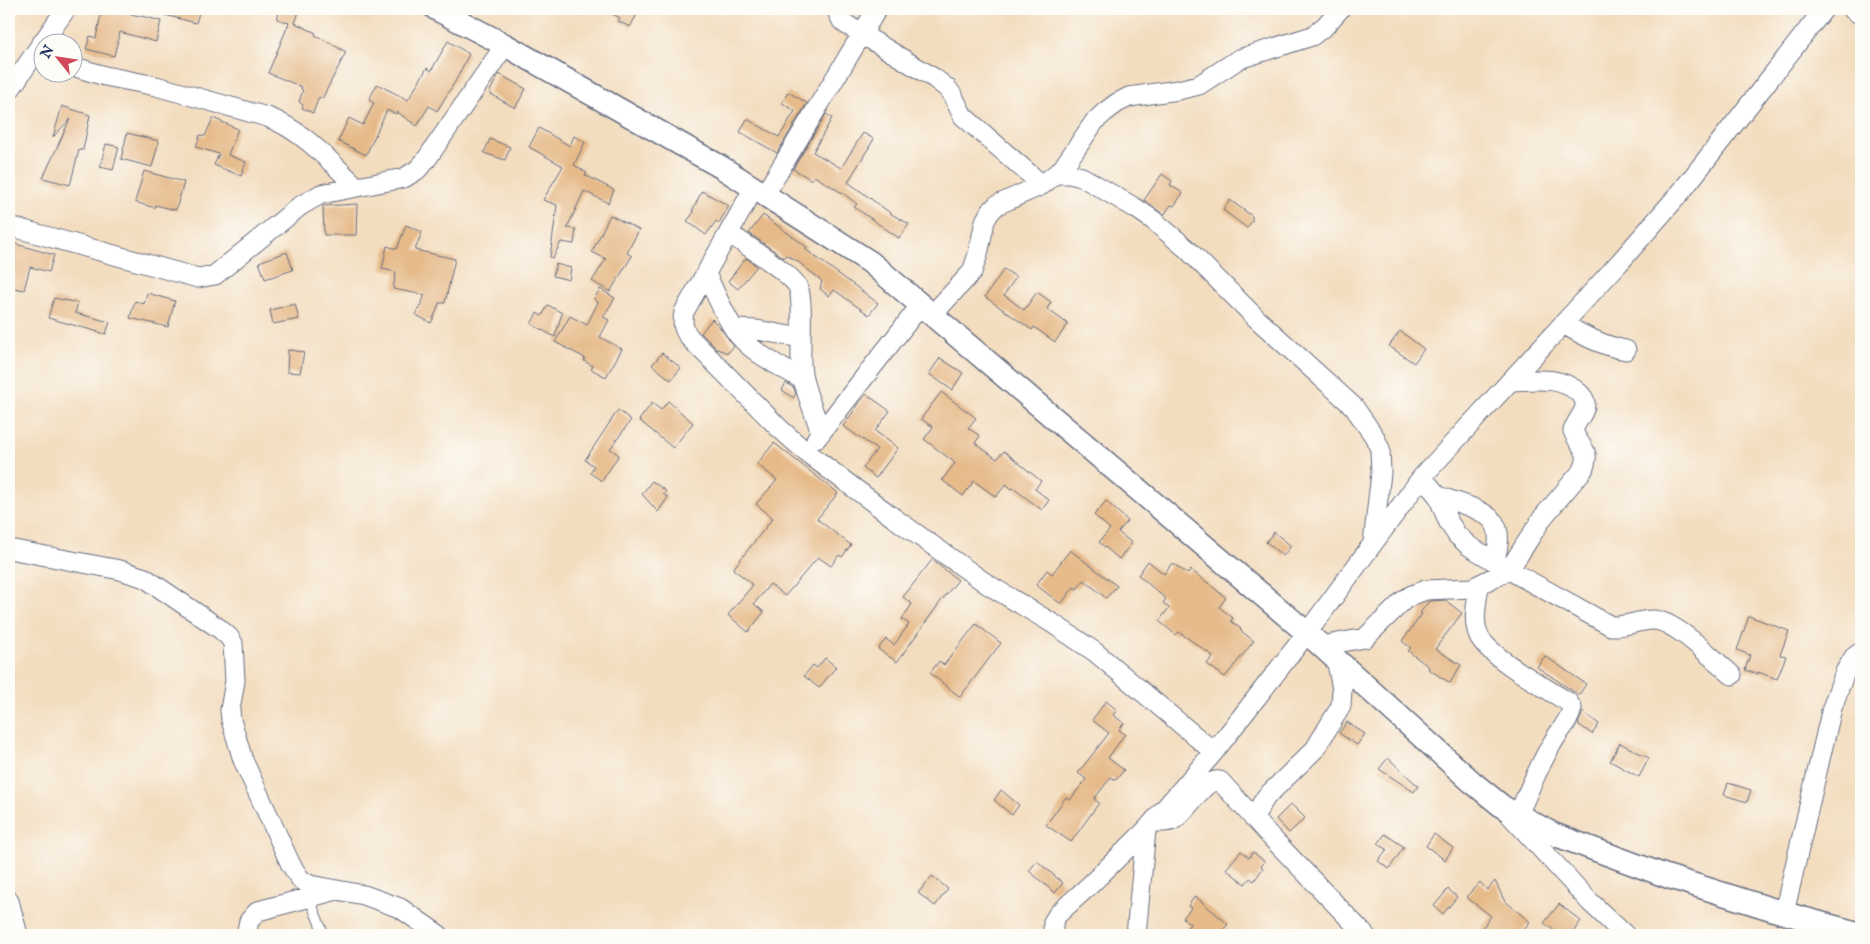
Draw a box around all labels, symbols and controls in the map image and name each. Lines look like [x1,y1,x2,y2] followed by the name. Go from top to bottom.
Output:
[32,32,82,82] north arrow
[36,42,58,63] text: N

